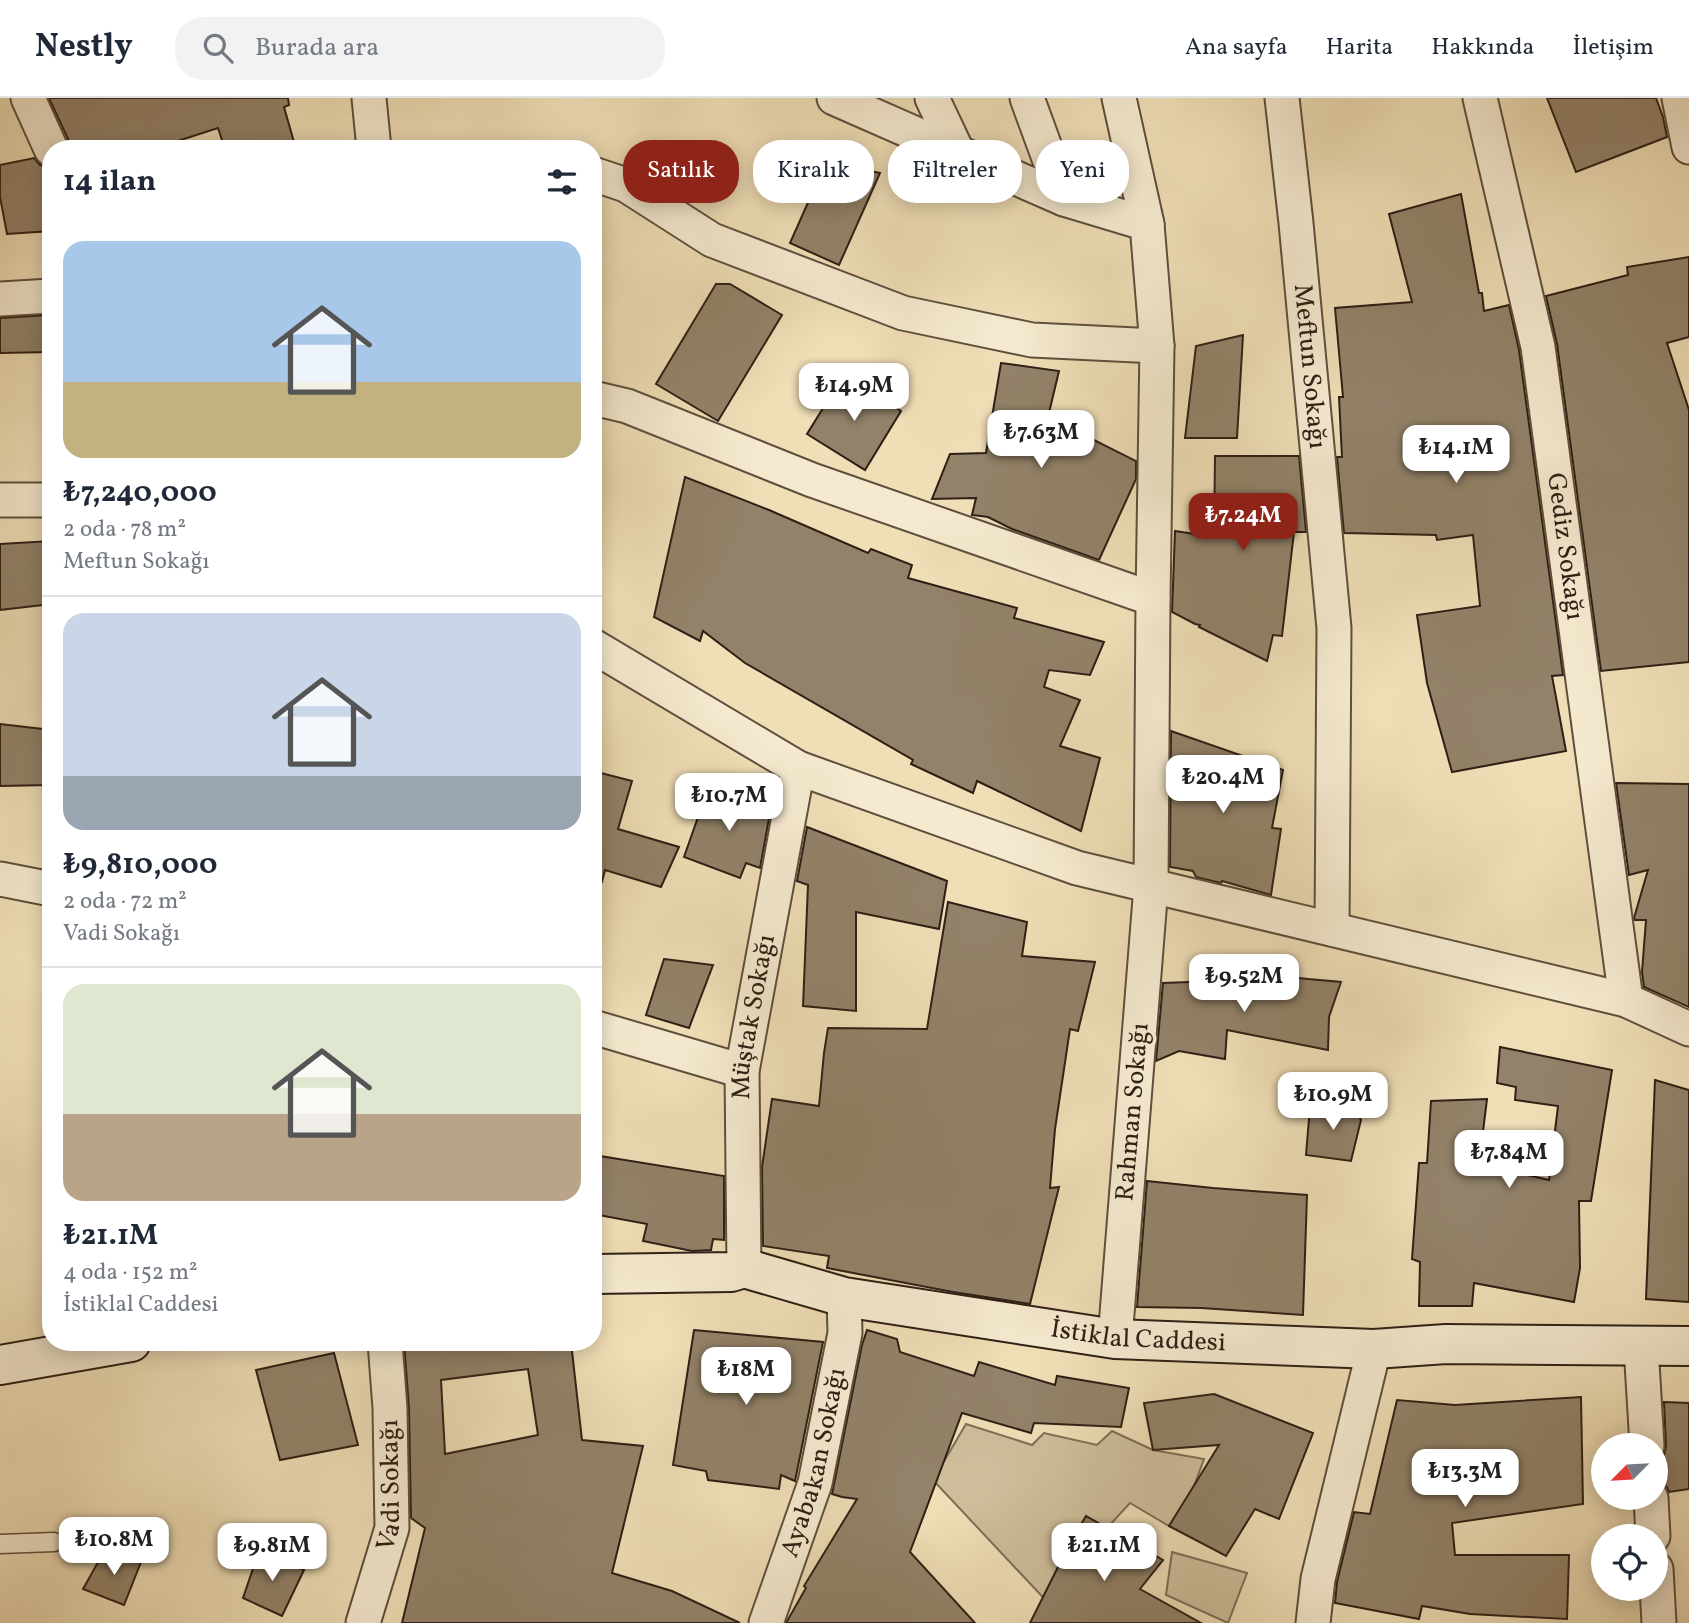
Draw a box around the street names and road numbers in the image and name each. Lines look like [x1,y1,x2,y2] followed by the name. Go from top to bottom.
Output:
[1284,283,1335,451] street label: Meftun Sokağı
[1537,471,1593,622] street label: Gediz Sokağı
[723,931,785,1100] street label: Müştak Sokağı
[1107,1021,1159,1203] street label: Rahman Sokağı
[1048,1311,1227,1361] street label: İstiklal Caddesi
[772,1365,856,1562] street label: Ayabakan Sokağı
[368,1419,411,1556] street label: Vadi Sokağı

